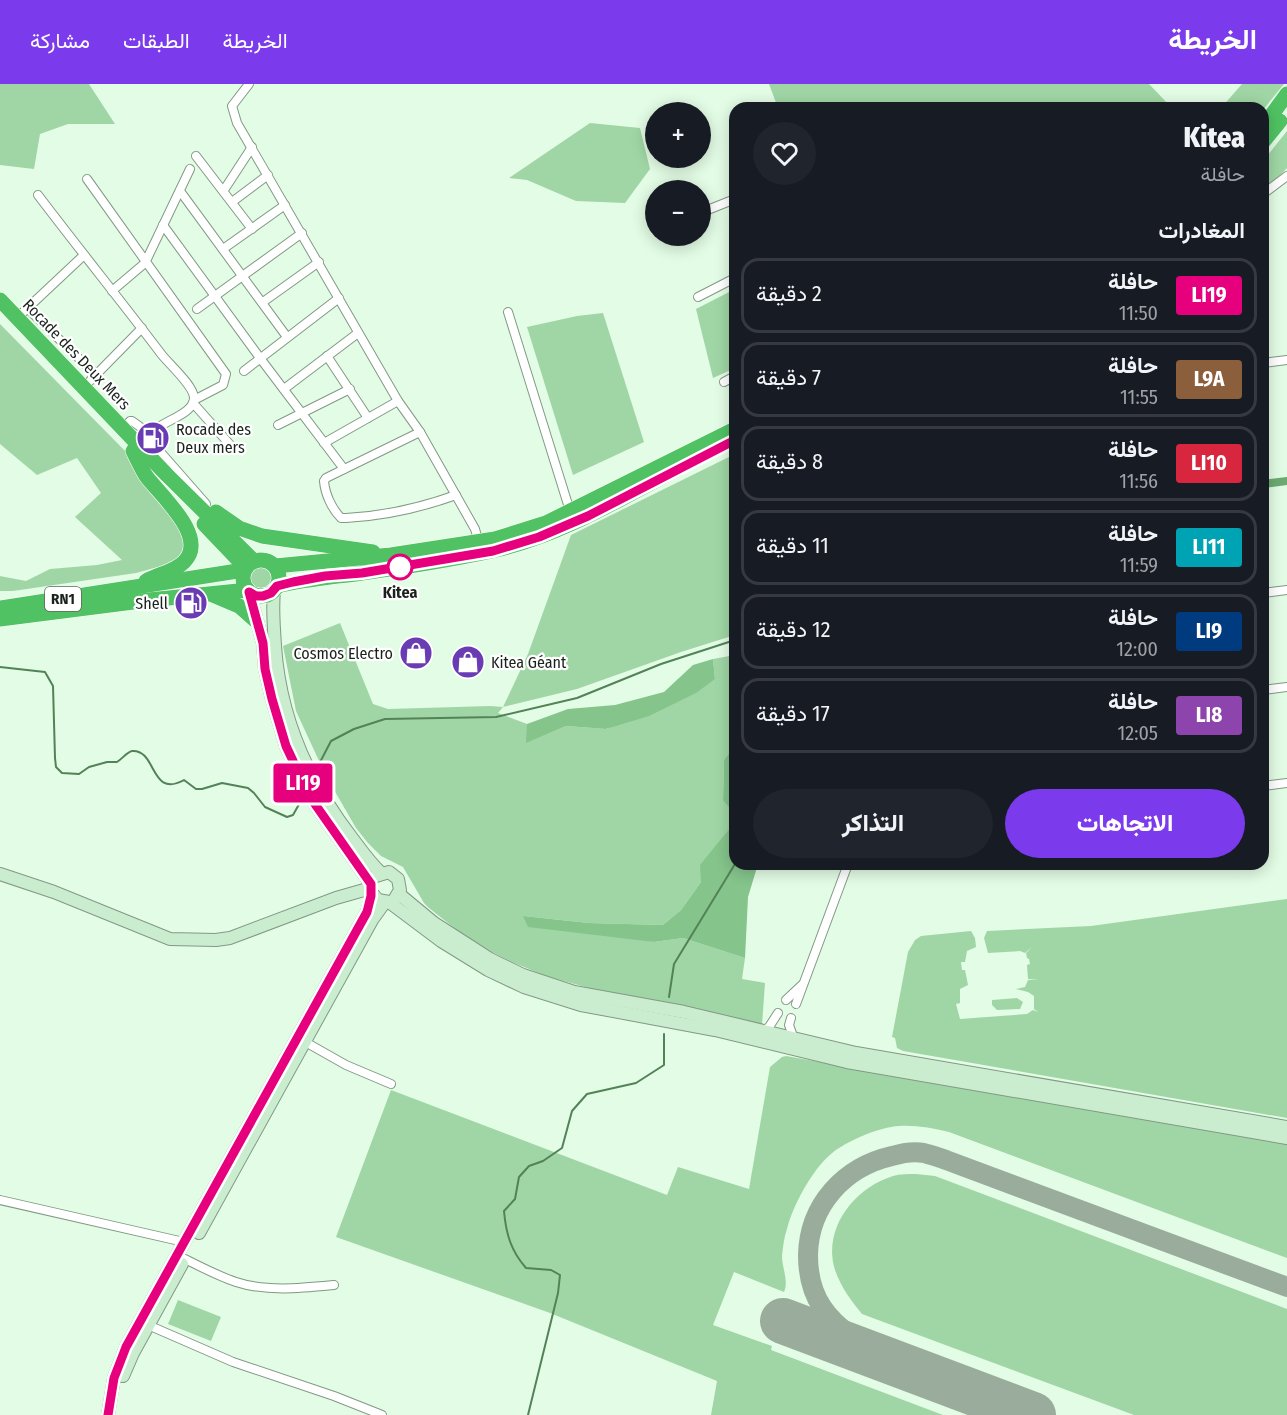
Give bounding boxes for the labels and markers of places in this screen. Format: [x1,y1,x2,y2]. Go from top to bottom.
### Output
fuel station icon: Rocade des Deux mers [135,420,171,456]
place label: Rocade des Deux mers [176,420,251,457]
marker: Kitea [387,554,413,580]
place label: Kitea [383,583,417,602]
fuel station icon: Shell [173,585,209,621]
place label: Shell [135,594,168,613]
shop icon: Cosmos Electro [398,635,434,671]
place label: Cosmos Electro [294,644,393,663]
shop icon: Kitea Géant [450,644,486,680]
place label: Kitea Géant [491,653,567,672]

